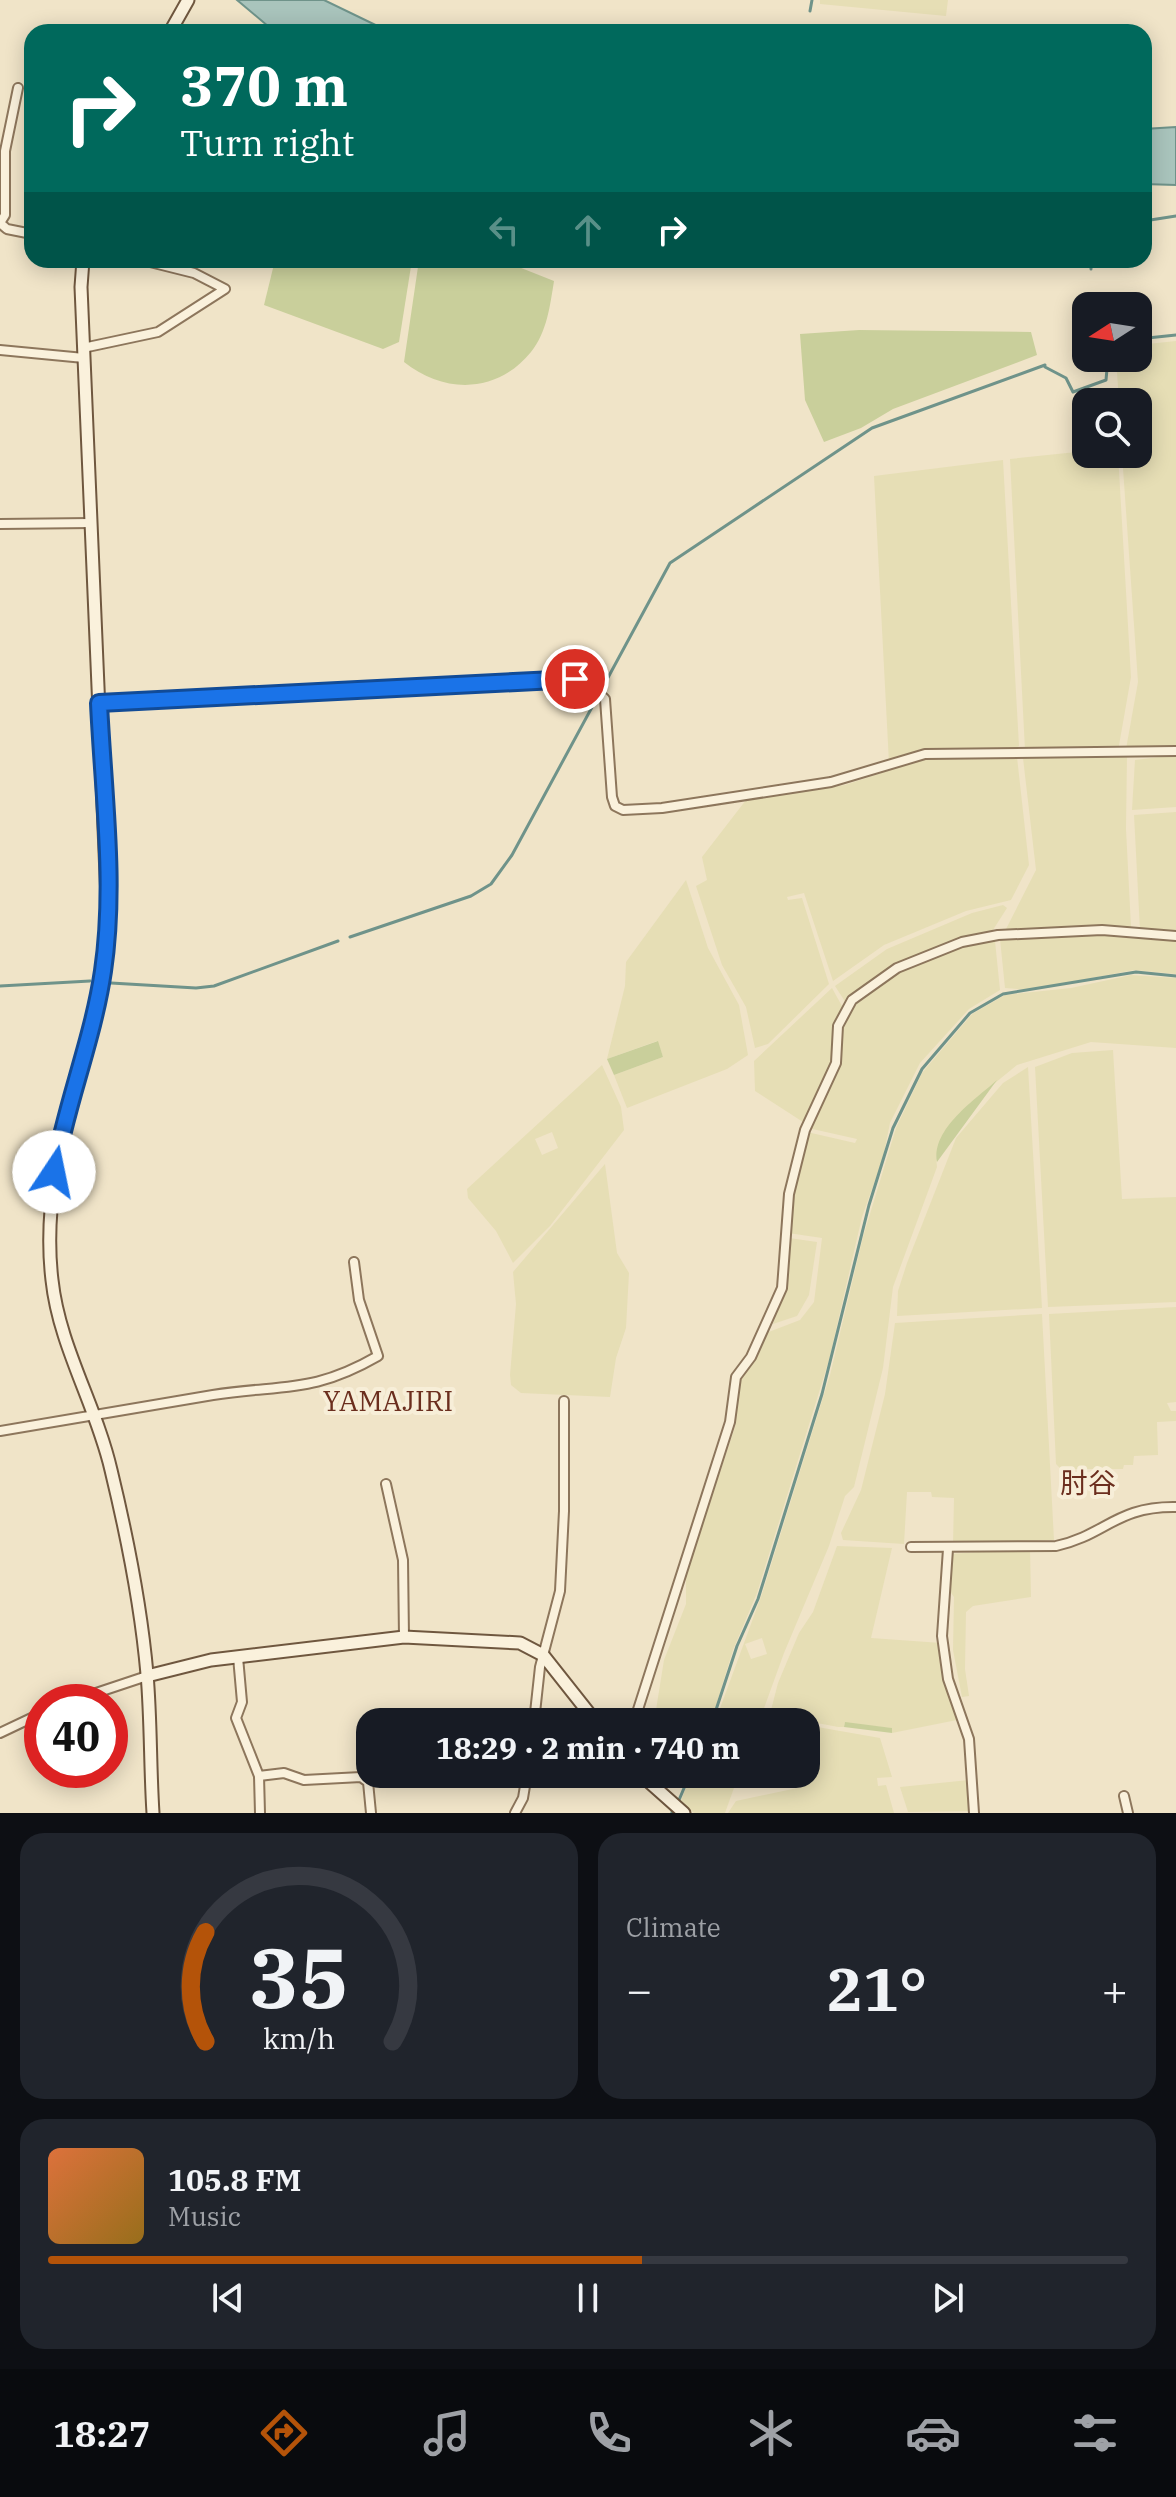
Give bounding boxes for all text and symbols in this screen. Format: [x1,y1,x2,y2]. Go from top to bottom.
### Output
text: 370 m [180,49,348,121]
icon: right [48,56,152,160]
text: Turn right [180,119,354,166]
icon: left [482,208,526,252]
icon: ahead [566,208,610,252]
icon: right [650,208,694,252]
north arrow [1072,292,1152,372]
map controls [1072,292,1152,468]
button: search [1072,388,1152,468]
pin [541,645,609,713]
icon: arrive [553,657,597,701]
position arrow [12,1130,96,1214]
district label: YAMAJIRI [323,1382,453,1419]
district label: 肘谷 [1060,1464,1116,1501]
speed limit sign: 40 [24,1684,128,1788]
text: 18:29 · 2 min · 740 m [436,1728,740,1767]
text: Climate [626,1910,721,1944]
text: 35 [249,1923,349,2031]
text: 21° [827,1949,927,2028]
text: − [626,1961,652,2018]
text: + [1102,1961,1128,2018]
text: km/h [263,2020,335,2057]
text: 105.8 FM [168,2160,301,2199]
text: Music [168,2199,241,2233]
icon: previous [206,2276,250,2320]
icon: pause [566,2276,610,2320]
icon: next [926,2276,970,2320]
icon: directions [256,2405,312,2461]
icon: music [419,2405,475,2461]
icon: phone [581,2405,637,2461]
icon: climate [743,2405,799,2461]
icon: car [905,2405,961,2461]
icon: filters [1067,2405,1123,2461]
text: 18:27 [53,2410,150,2457]

